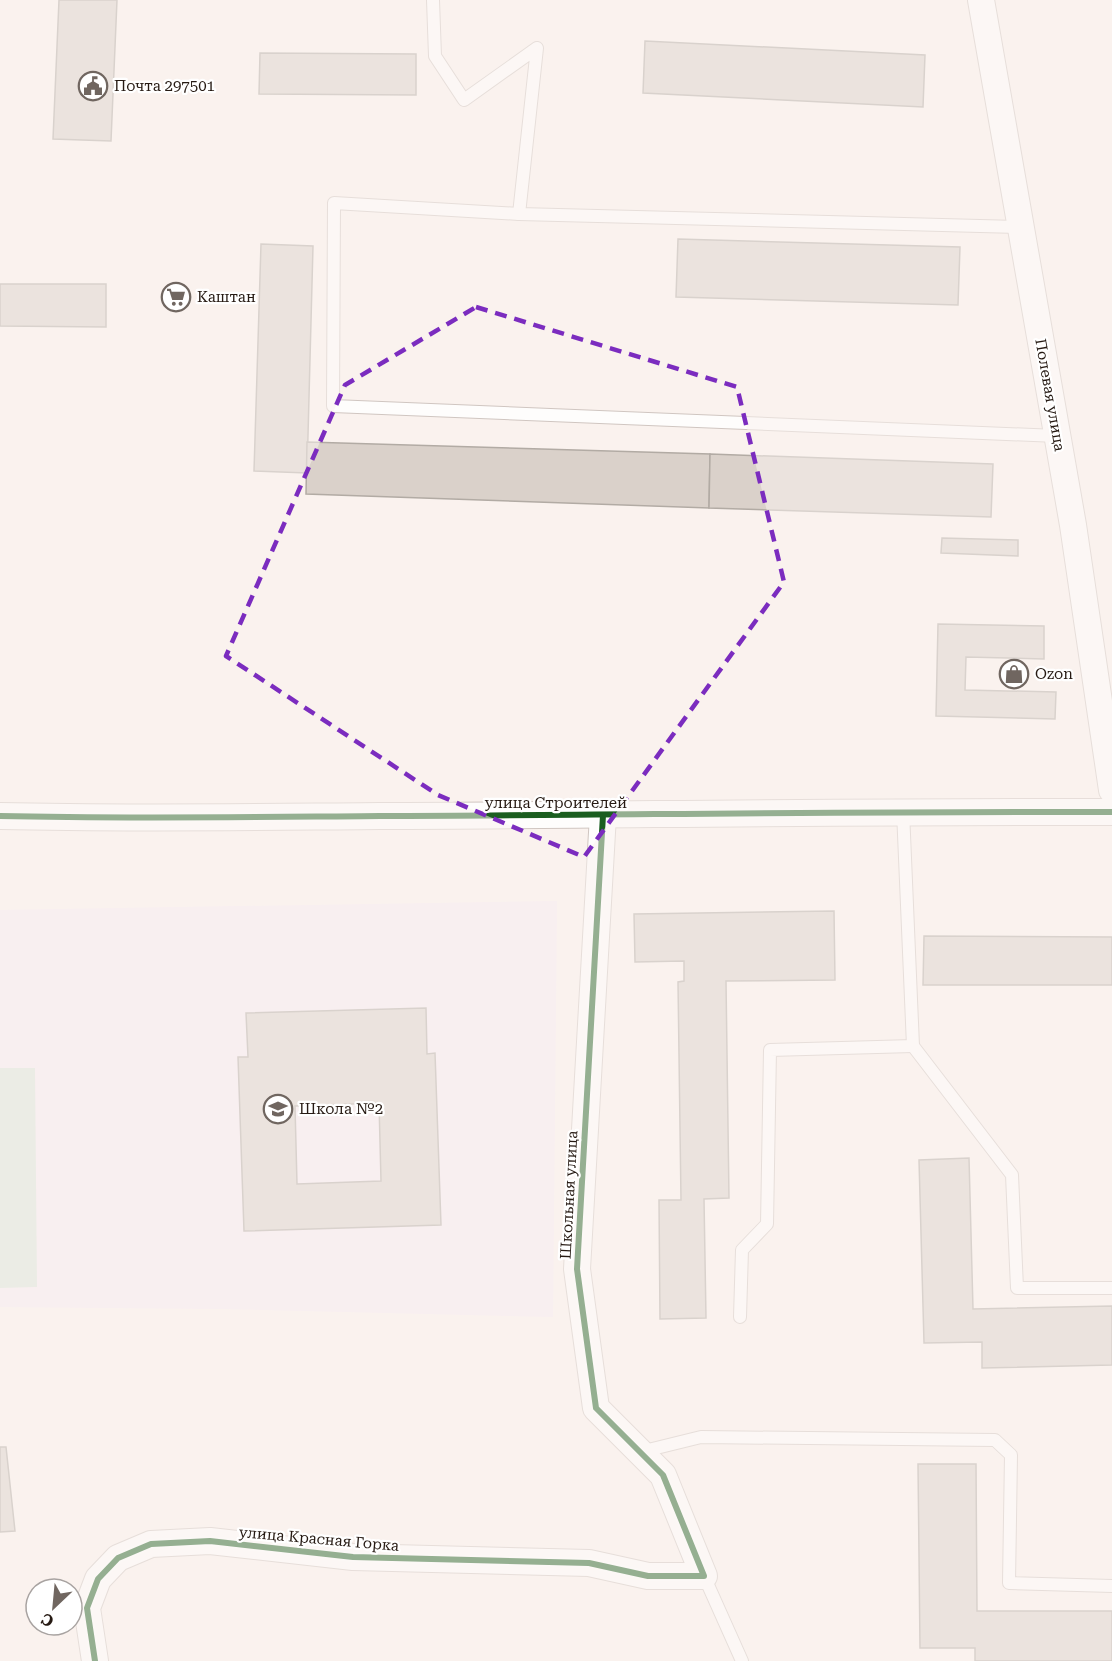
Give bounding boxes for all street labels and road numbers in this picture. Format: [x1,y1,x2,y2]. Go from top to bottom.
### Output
street label: Полевая улица [1031,337,1069,453]
street label: улица Строителей [485,794,627,812]
street label: Школьная улица [557,1130,581,1260]
street label: улица Красная Горка [238,1523,400,1555]

